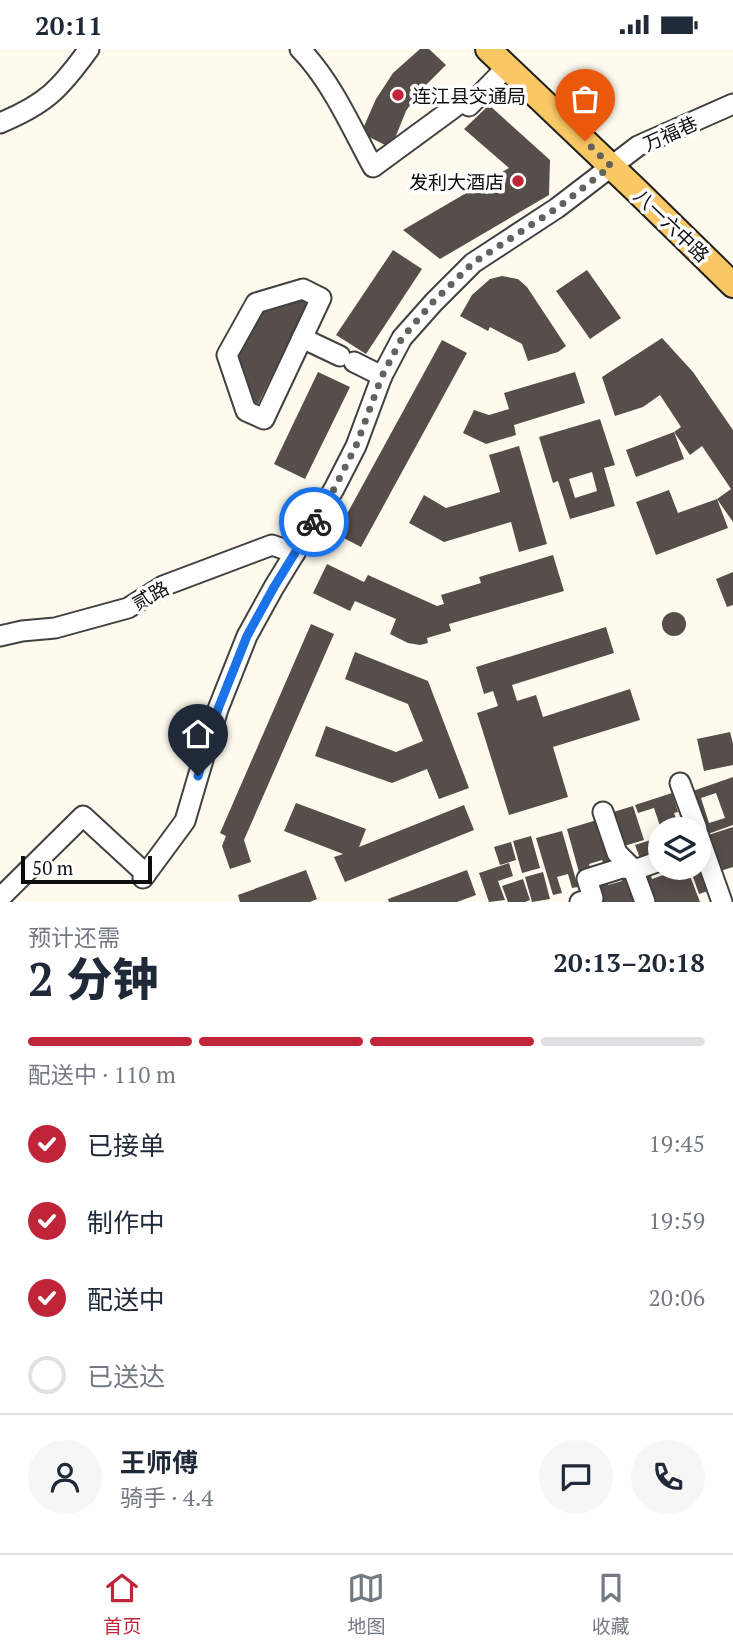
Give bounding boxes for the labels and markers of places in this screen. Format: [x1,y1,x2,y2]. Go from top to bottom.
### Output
pin [555,69,615,141]
place label: 连江县交通局 [412,83,526,108]
marker: 连江县交通局 [390,87,406,103]
place label: 发利大酒店 [409,169,504,194]
marker: 发利大酒店 [510,173,526,189]
pin [168,704,228,776]

